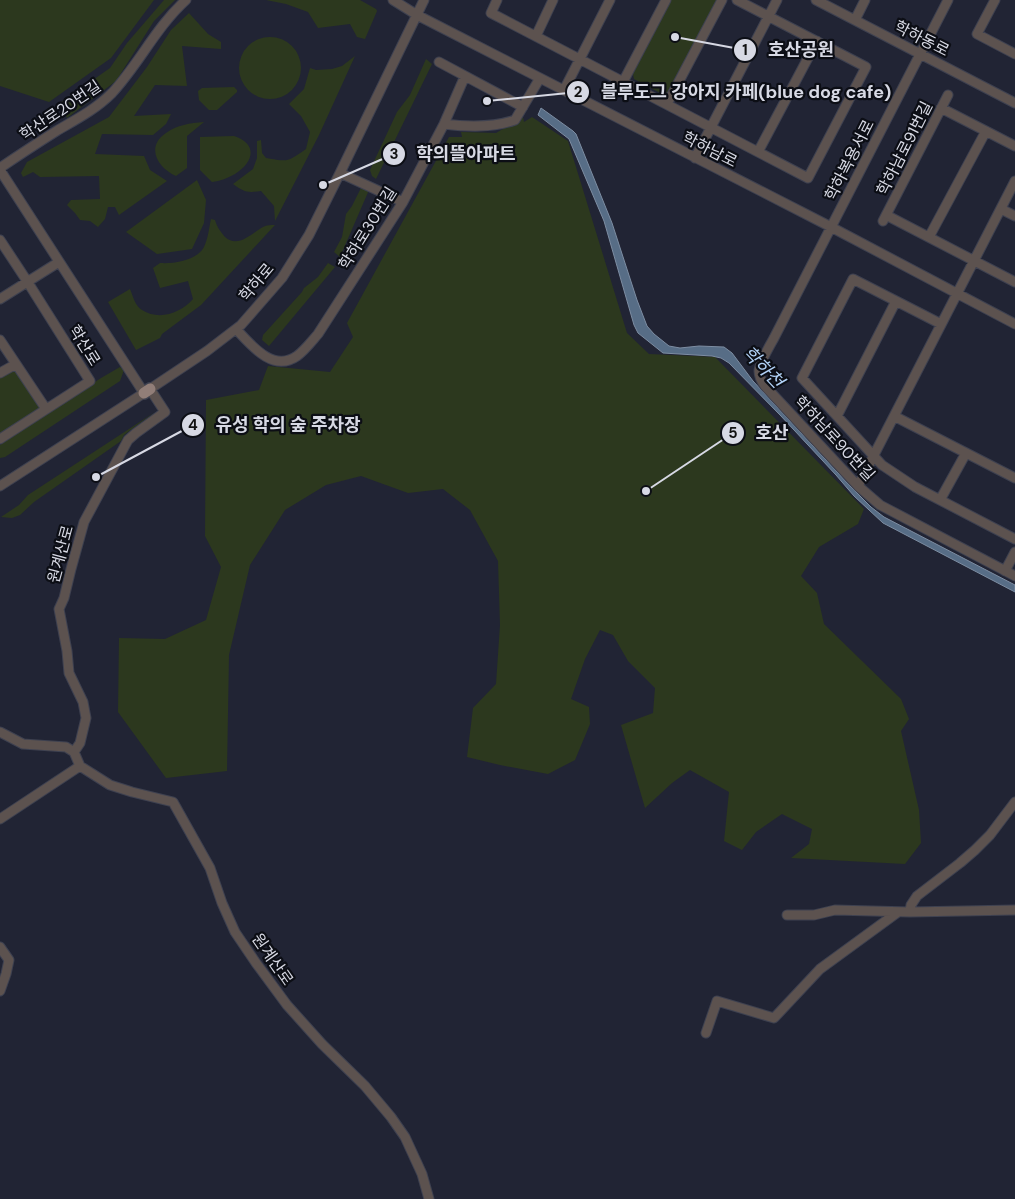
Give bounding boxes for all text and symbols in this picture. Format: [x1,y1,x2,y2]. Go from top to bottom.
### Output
street label: 학하동로 [891,16,953,61]
callout: 호산공원 [732,33,844,66]
text: 호산공원 [768,38,834,62]
text: 1 [742,40,748,60]
street label: 학산로20번길 [16,76,105,145]
callout: 블루도그 강아지 카페(blue dog cafe) [566,76,901,109]
text: 블루도그 강아지 카페(blue dog cafe) [601,80,891,104]
text: 2 [574,82,583,102]
street label: 학하남로91번길 [872,98,937,199]
street label: 학하복용서로 [820,116,879,204]
street label: 학하남로 [679,127,741,172]
callout: 학의뜰아파트 [381,137,526,170]
text: 학의뜰아파트 [416,142,516,166]
text: 3 [389,144,399,164]
street label: 학하로30번길 [334,183,401,274]
street label: 학하로 [234,258,279,306]
street label: 학산로 [64,321,105,370]
water label: 학하천 [737,341,791,395]
street label: 학하남로90번길 [790,391,880,485]
callout: 유성 학의 숲 주차장 [180,408,371,441]
text: 유성 학의 숲 주차장 [215,413,361,437]
text: 4 [188,415,198,435]
callout: 호산 [720,416,798,449]
text: 호산 [755,421,789,445]
text: 5 [728,423,738,443]
street label: 원계산로 [43,523,78,585]
street label: 원계산로 [247,929,298,990]

